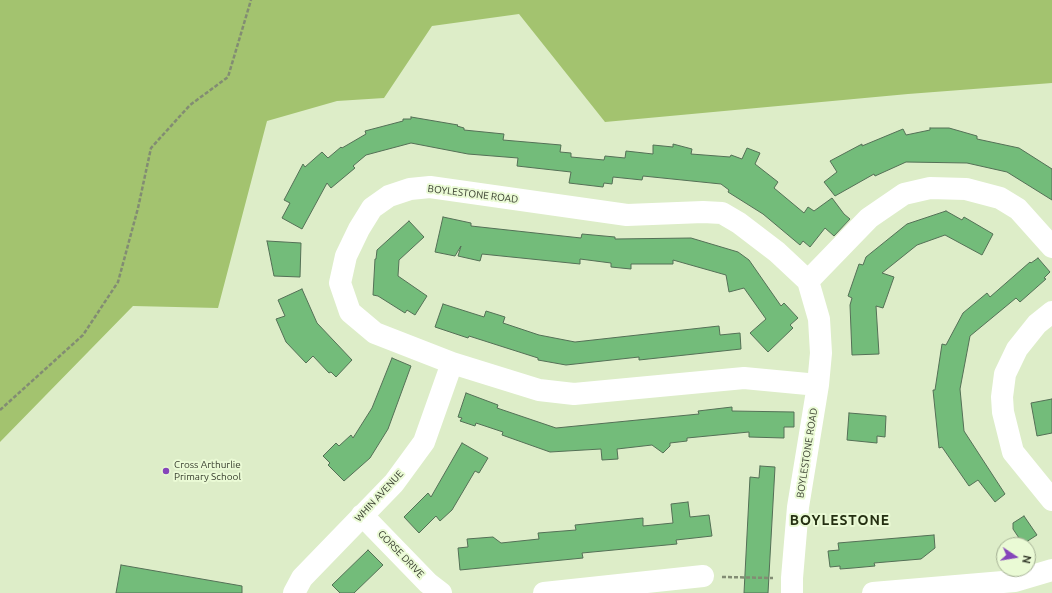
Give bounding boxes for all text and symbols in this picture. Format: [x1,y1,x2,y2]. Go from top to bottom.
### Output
street label: BOYLESTONE ROAD [427,182,519,206]
street label: BOYLESTONE ROAD [794,407,820,499]
place label: Cross Arthurlie Primary School [174,459,241,482]
marker: Cross Arthurlie Primary School [161,466,171,476]
street label: WHIN AVENUE [352,468,406,524]
district label: BOYLESTONE [790,512,890,528]
street label: GORSE DRIVE [375,528,427,580]
north arrow [996,537,1036,577]
text: N [1020,554,1033,565]

